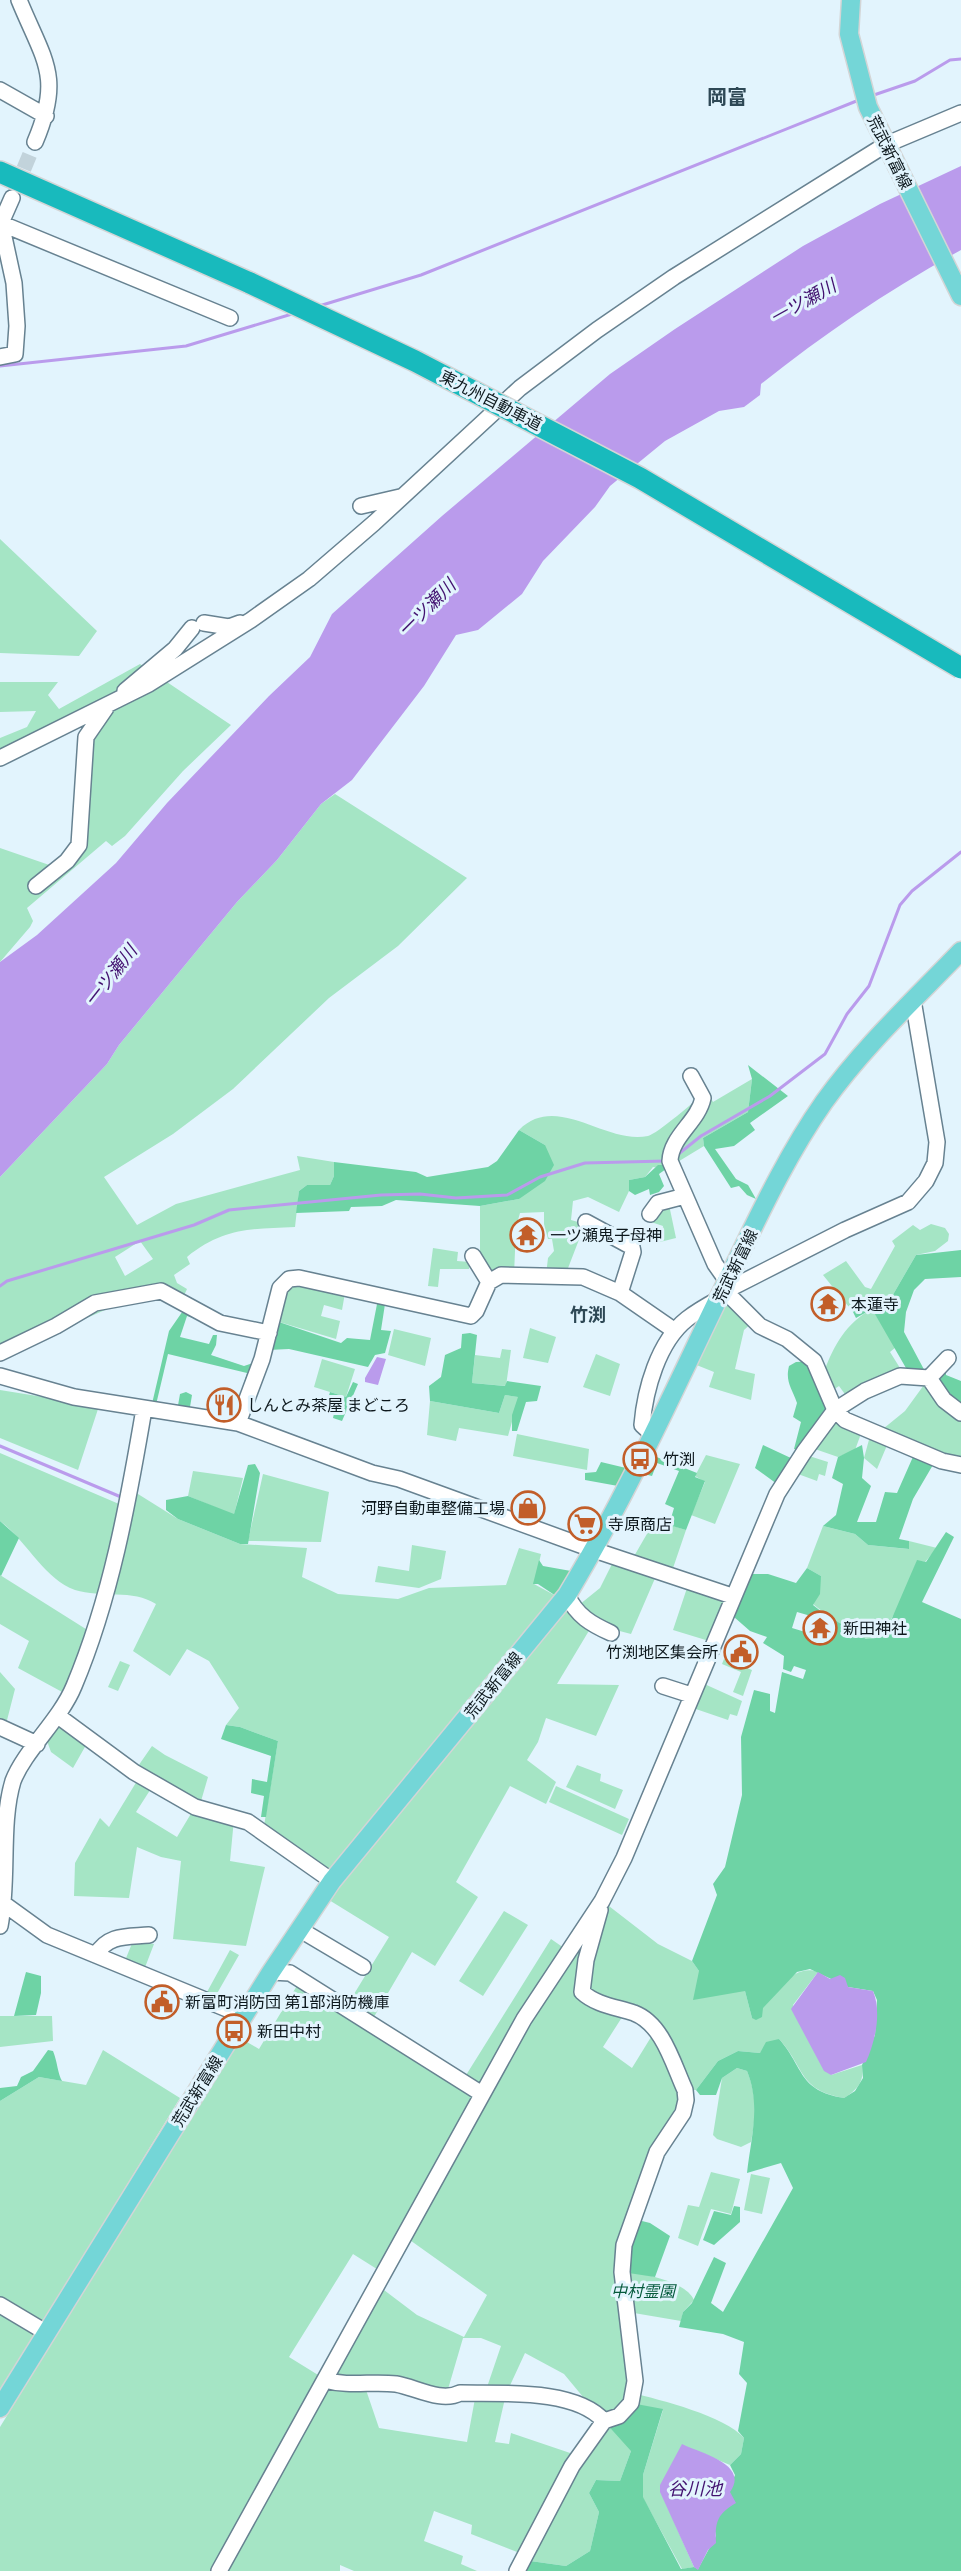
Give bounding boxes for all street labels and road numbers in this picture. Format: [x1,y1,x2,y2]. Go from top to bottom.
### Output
street label: 荒武新富線 [863,110,919,193]
street label: 東九州自動車道 [436,363,547,435]
street label: 荒武新富線 [706,1224,762,1307]
street label: 荒武新富線 [458,1646,527,1723]
street label: 荒武新富線 [165,2050,228,2131]

